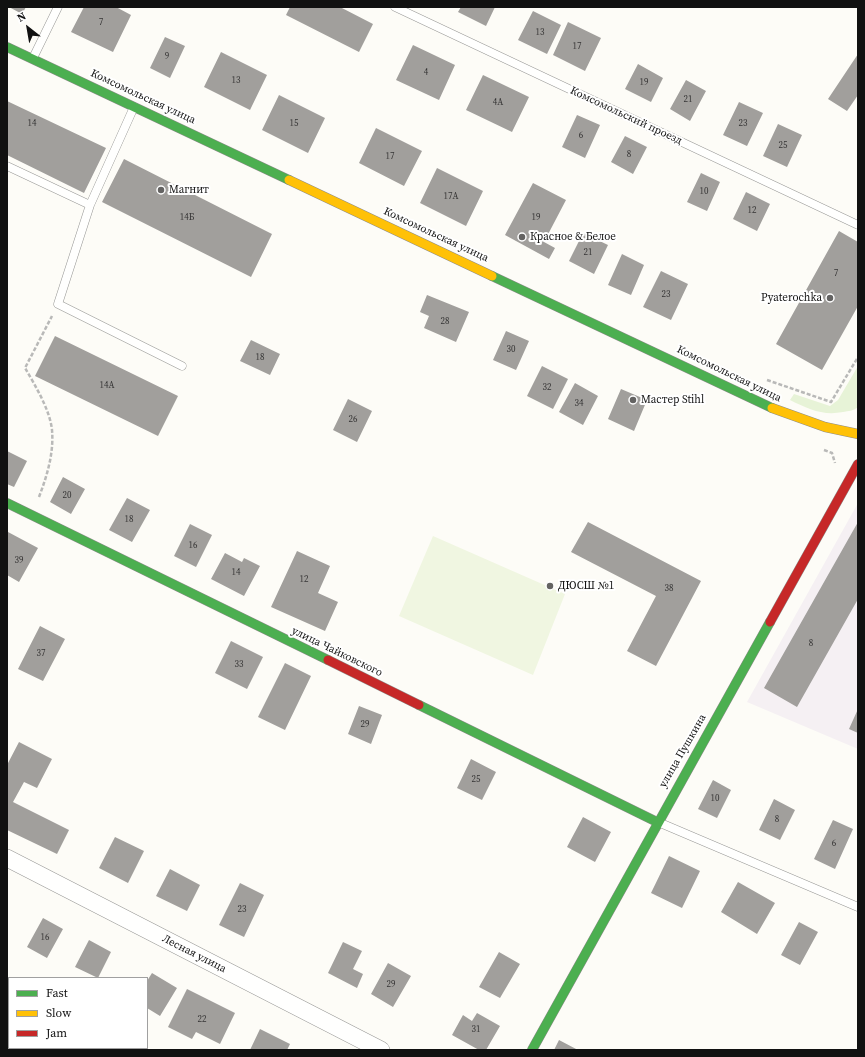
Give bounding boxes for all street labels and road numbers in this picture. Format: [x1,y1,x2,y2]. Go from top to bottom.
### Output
street label: Комсомольская улица [88,67,198,127]
street label: Комсомольский проезд [568,84,684,148]
street label: Комсомольская улица [381,205,491,265]
street label: Комсомольская улица [675,343,783,405]
street label: улица Чайковского [289,624,385,680]
street label: улица Пушкина [657,712,709,790]
street label: Лесная улица [160,932,228,976]

